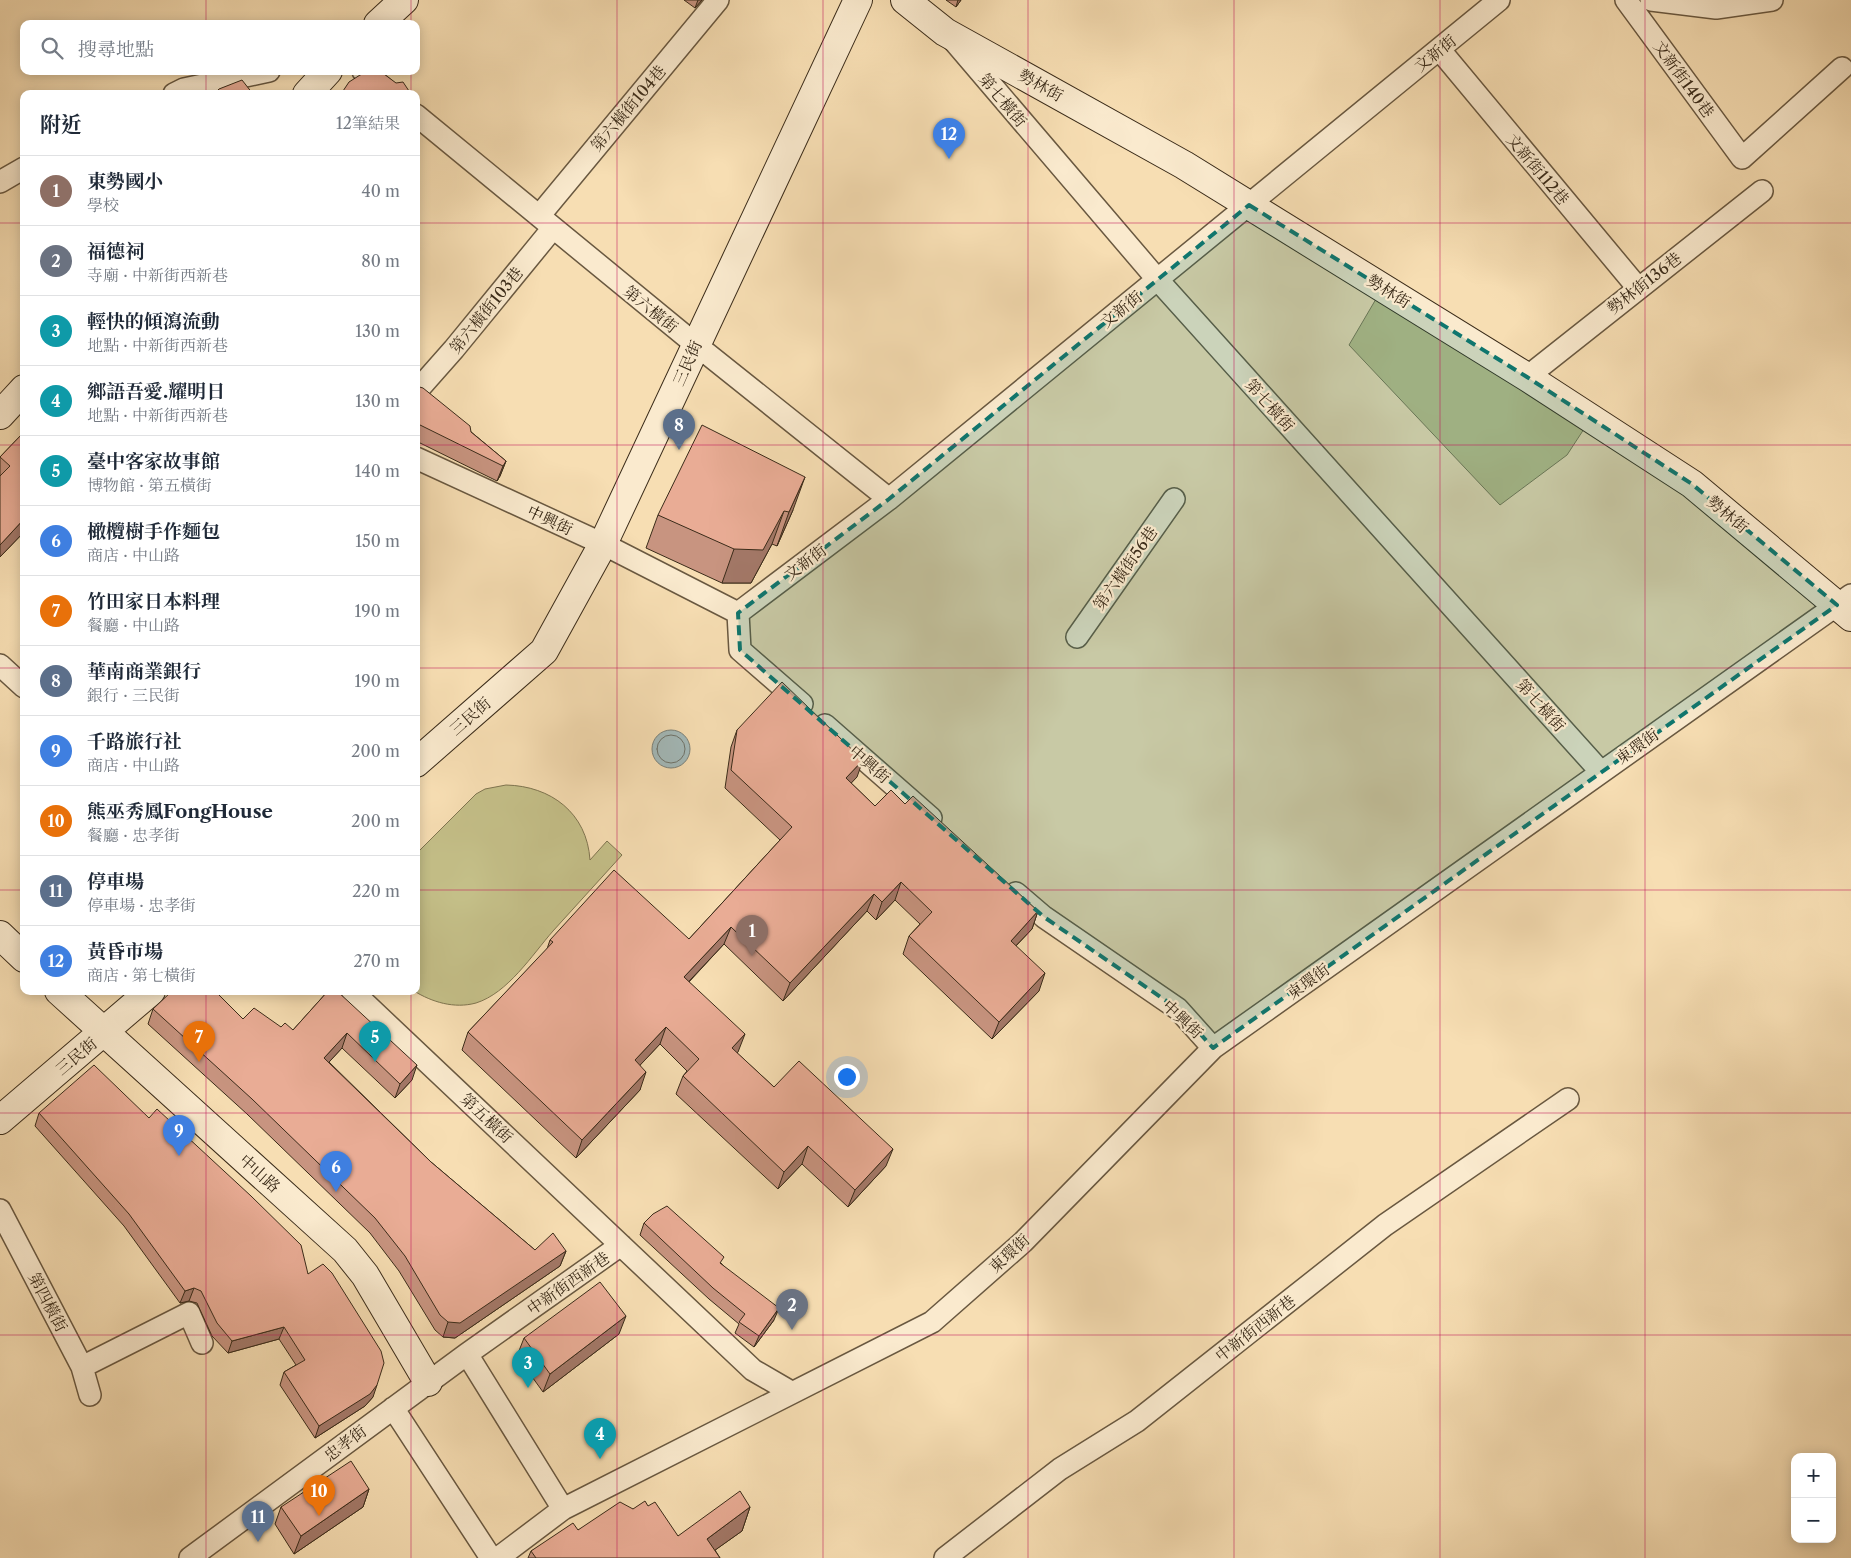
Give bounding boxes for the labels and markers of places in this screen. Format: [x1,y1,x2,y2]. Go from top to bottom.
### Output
pin: 12 [933,118,965,159]
pin: 8 [663,409,695,450]
pin: 1 [736,915,768,956]
pin: 7 [183,1021,215,1062]
pin: 5 [359,1021,391,1062]
pin: 9 [163,1115,195,1156]
pin: 6 [320,1151,352,1192]
pin: 2 [776,1289,808,1330]
pin: 3 [512,1347,544,1388]
pin: 4 [584,1418,616,1459]
pin: 10 [303,1475,335,1516]
pin: 11 [242,1501,274,1542]

